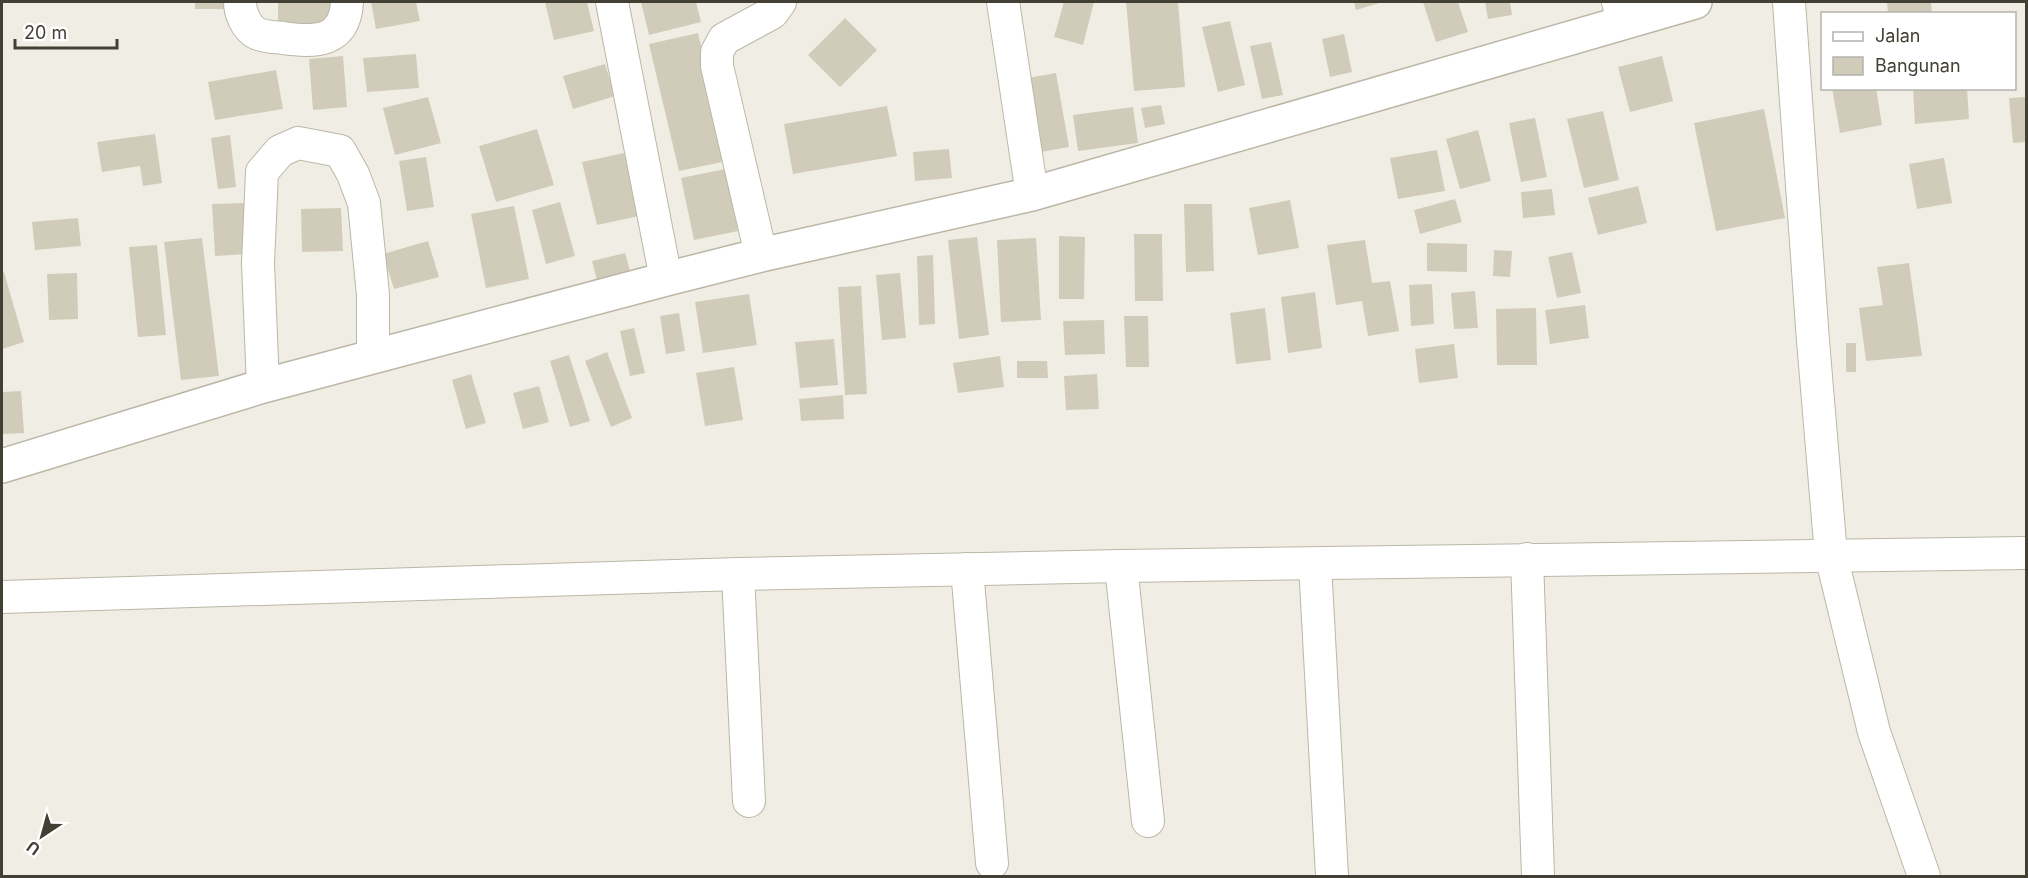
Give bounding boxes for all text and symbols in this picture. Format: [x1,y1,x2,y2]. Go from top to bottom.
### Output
scale bar [15,12,117,50]
legend [1821,12,2016,90]
text: 20 m [24,22,67,43]
text: Jalan [1875,25,1920,46]
text: Bangunan [1875,55,1961,76]
north arrow [12,806,72,866]
text: U [23,837,44,860]

